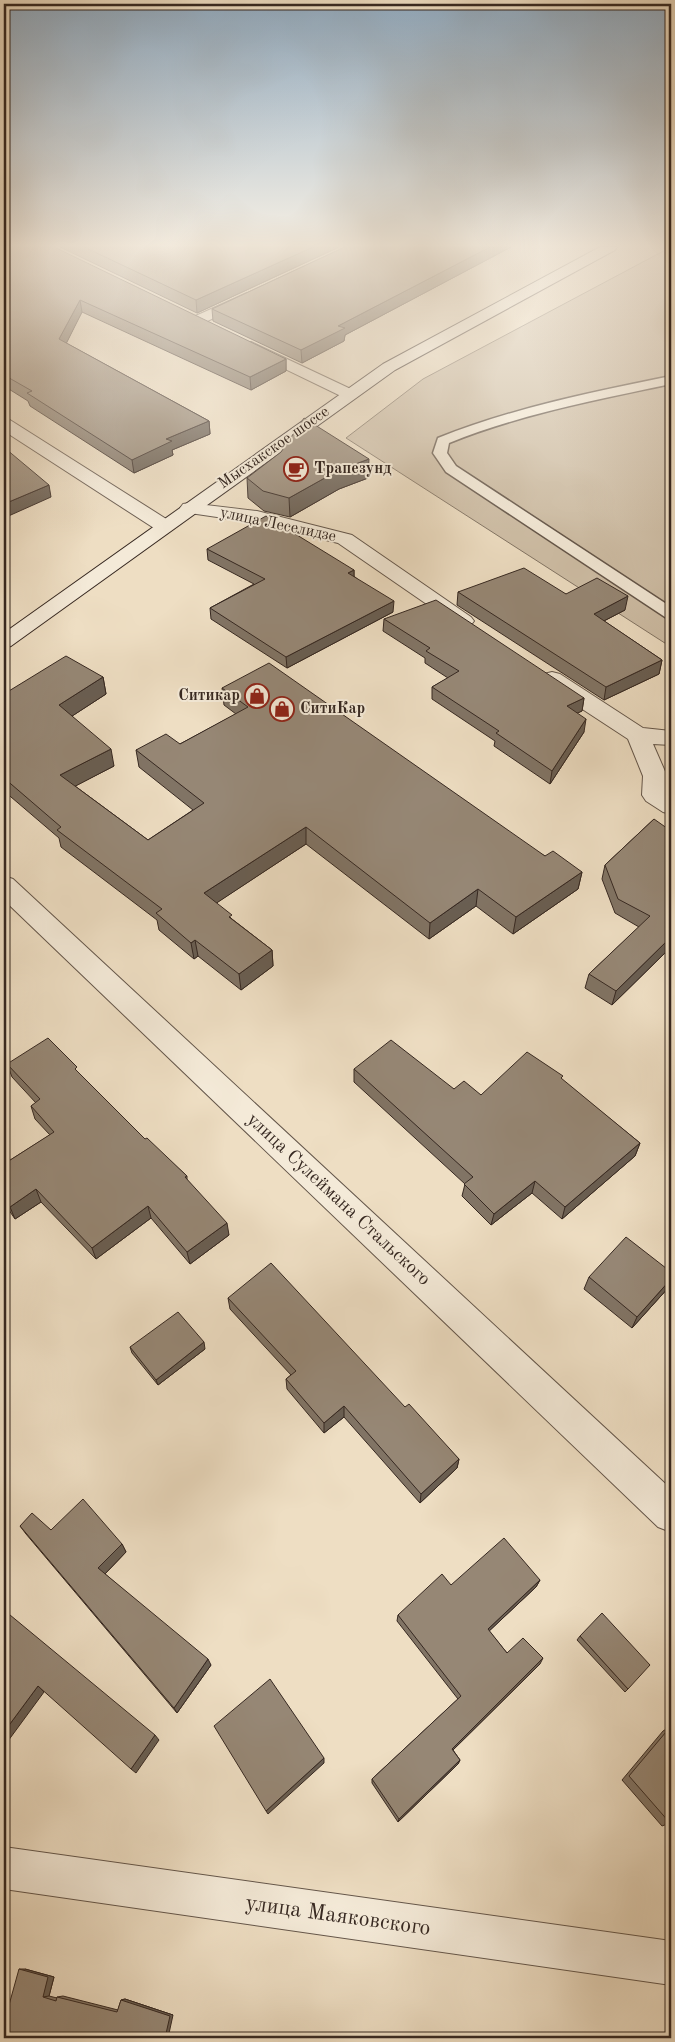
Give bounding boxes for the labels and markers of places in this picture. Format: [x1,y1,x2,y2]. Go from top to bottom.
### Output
cafe icon: Трапезунд [283,456,309,482]
place label: Трапезунд [314,461,392,477]
shop icon: Ситикар [244,683,270,709]
place label: Ситикар [178,688,240,704]
shop icon: СитиКар [269,696,295,722]
place label: СитиКар [300,701,365,717]

